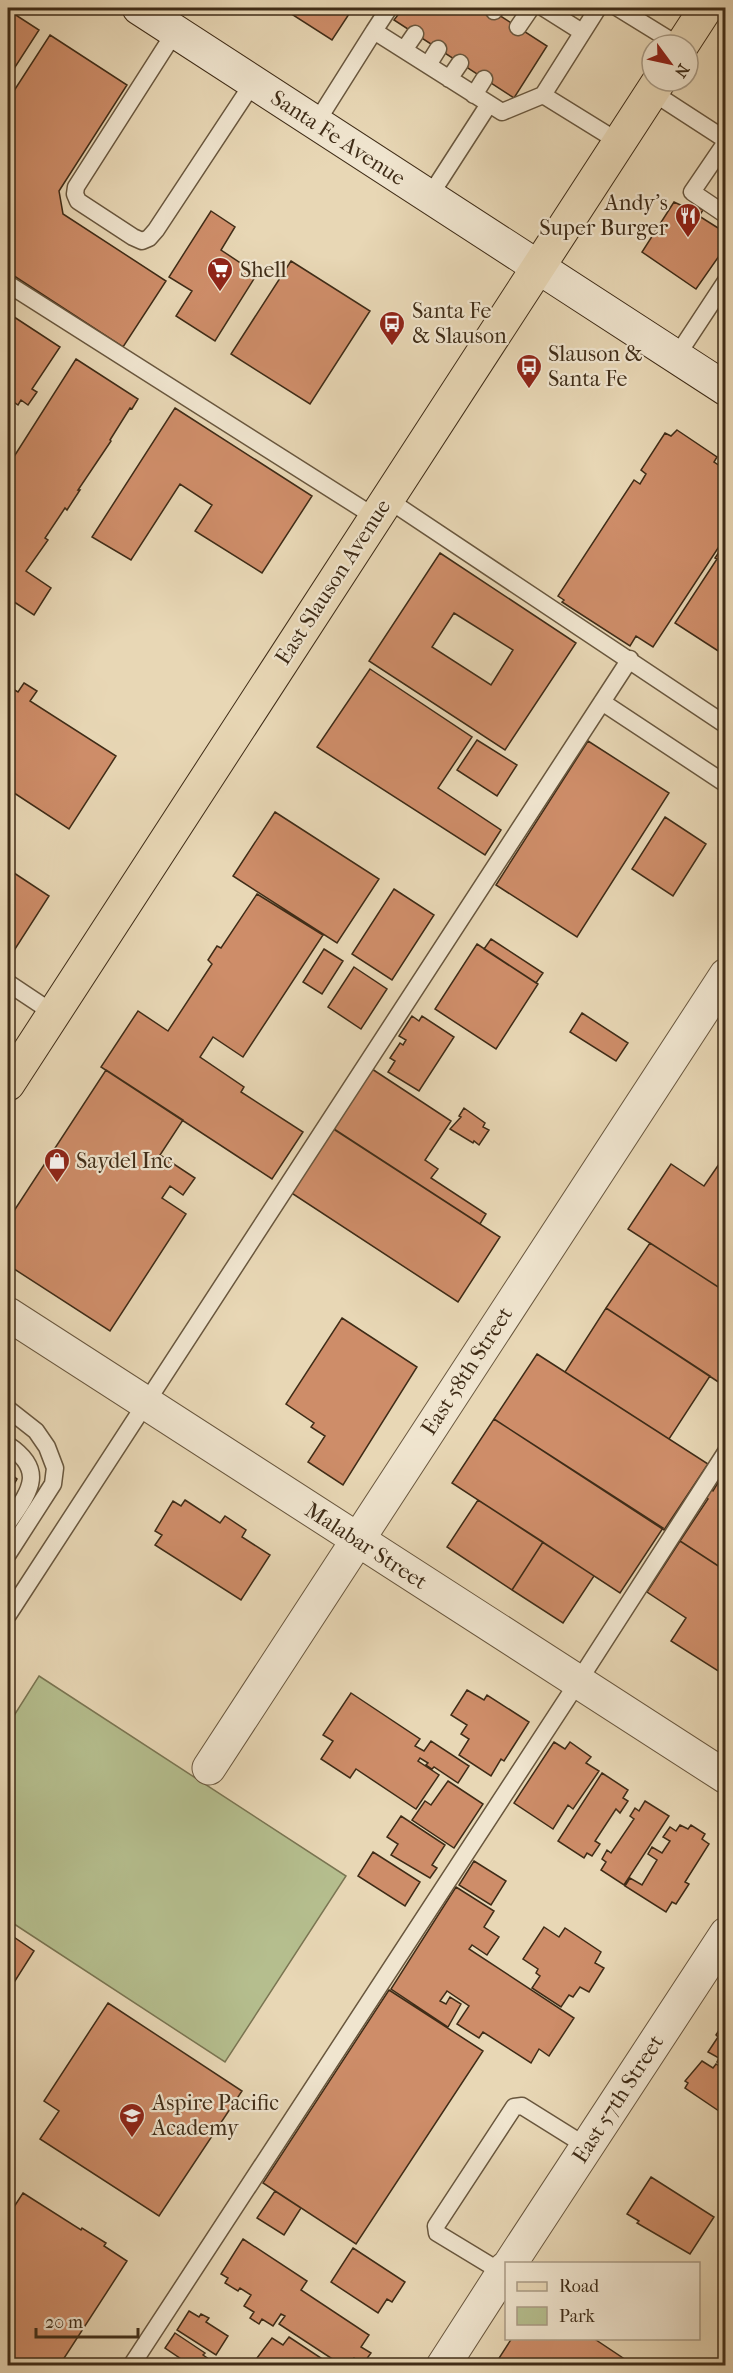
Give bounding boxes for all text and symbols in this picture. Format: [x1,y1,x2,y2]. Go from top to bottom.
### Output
north arrow [640,33,700,93]
text: N [670,61,693,82]
street label: Santa Fe Avenue [266,85,410,191]
place label: Andy's Super Burger [539,190,669,241]
restaurant icon: Andy's Super Burger [673,201,703,239]
supermarket icon: Shell [205,255,235,293]
place label: Shell [240,257,287,283]
place label: Santa Fe & Slauson [412,298,507,349]
bus stop icon: Santa Fe & Slauson [377,309,407,347]
place label: Slauson & Santa Fe [548,341,643,392]
bus stop icon: Slauson & Santa Fe [514,352,544,390]
street label: East Slauson Avenue [270,494,396,670]
shop icon: Saydel Inc [42,1146,72,1184]
place label: Saydel Inc [76,1148,173,1174]
street label: East 58th Street [416,1302,518,1440]
street label: Malabar Street [300,1497,432,1595]
street label: East 57th Street [567,2030,669,2168]
place label: Aspire Pacific Academy [151,2090,279,2141]
school or university icon: Aspire Pacific Academy [117,2101,147,2139]
legend [505,2262,700,2340]
text: Road [559,2276,599,2297]
scale bar [36,2301,138,2339]
text: Park [559,2306,596,2327]
text: 20 m [45,2312,83,2333]

